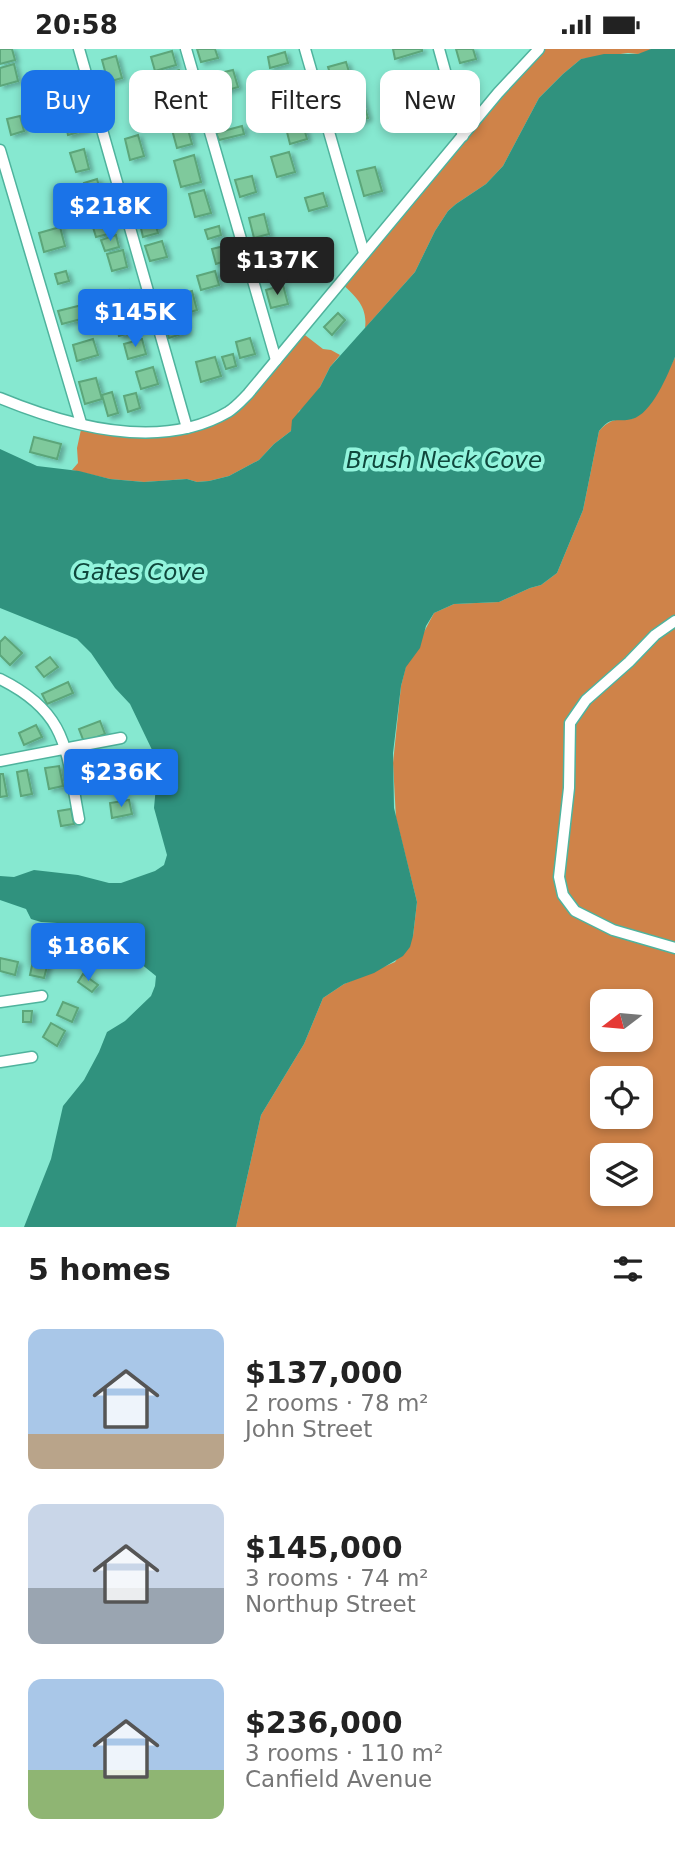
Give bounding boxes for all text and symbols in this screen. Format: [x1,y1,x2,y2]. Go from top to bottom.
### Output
text: 20:58 [35,10,118,40]
chip: Buy [21,70,115,133]
chip: Rent [129,70,232,133]
chip: Filters [246,70,366,133]
chip: New [380,70,480,133]
pin: $218K [61,183,159,243]
text: $218K [69,193,151,219]
pin: $137K [228,237,326,297]
text: $137K [236,247,318,273]
pin: $145K [86,289,184,349]
text: $145K [94,299,176,325]
water label: Brush Neck Cove [346,447,542,473]
water label: Gates Cove [73,559,205,585]
pin: $236K [72,749,170,809]
text: $236K [80,759,162,785]
pin: $186K [39,923,137,983]
text: $186K [47,933,129,959]
north arrow [590,989,653,1052]
map controls [590,989,653,1206]
button: locate [590,1066,653,1129]
button: layers [590,1143,653,1206]
icon: filters [609,1250,647,1288]
text: 5 homes [28,1252,171,1287]
text: $137,000 [245,1355,403,1390]
icon: home [84,1357,168,1441]
text: 2 rooms · 78 m² [245,1390,429,1416]
text: John Street [245,1416,372,1442]
text: $145,000 [245,1530,403,1565]
icon: home [84,1532,168,1616]
text: 3 rooms · 74 m² [245,1565,429,1591]
text: Northup Street [245,1591,416,1617]
text: $236,000 [245,1705,403,1740]
icon: home [84,1707,168,1791]
text: 3 rooms · 110 m² [245,1740,443,1766]
text: Canfield Avenue [245,1766,432,1792]

